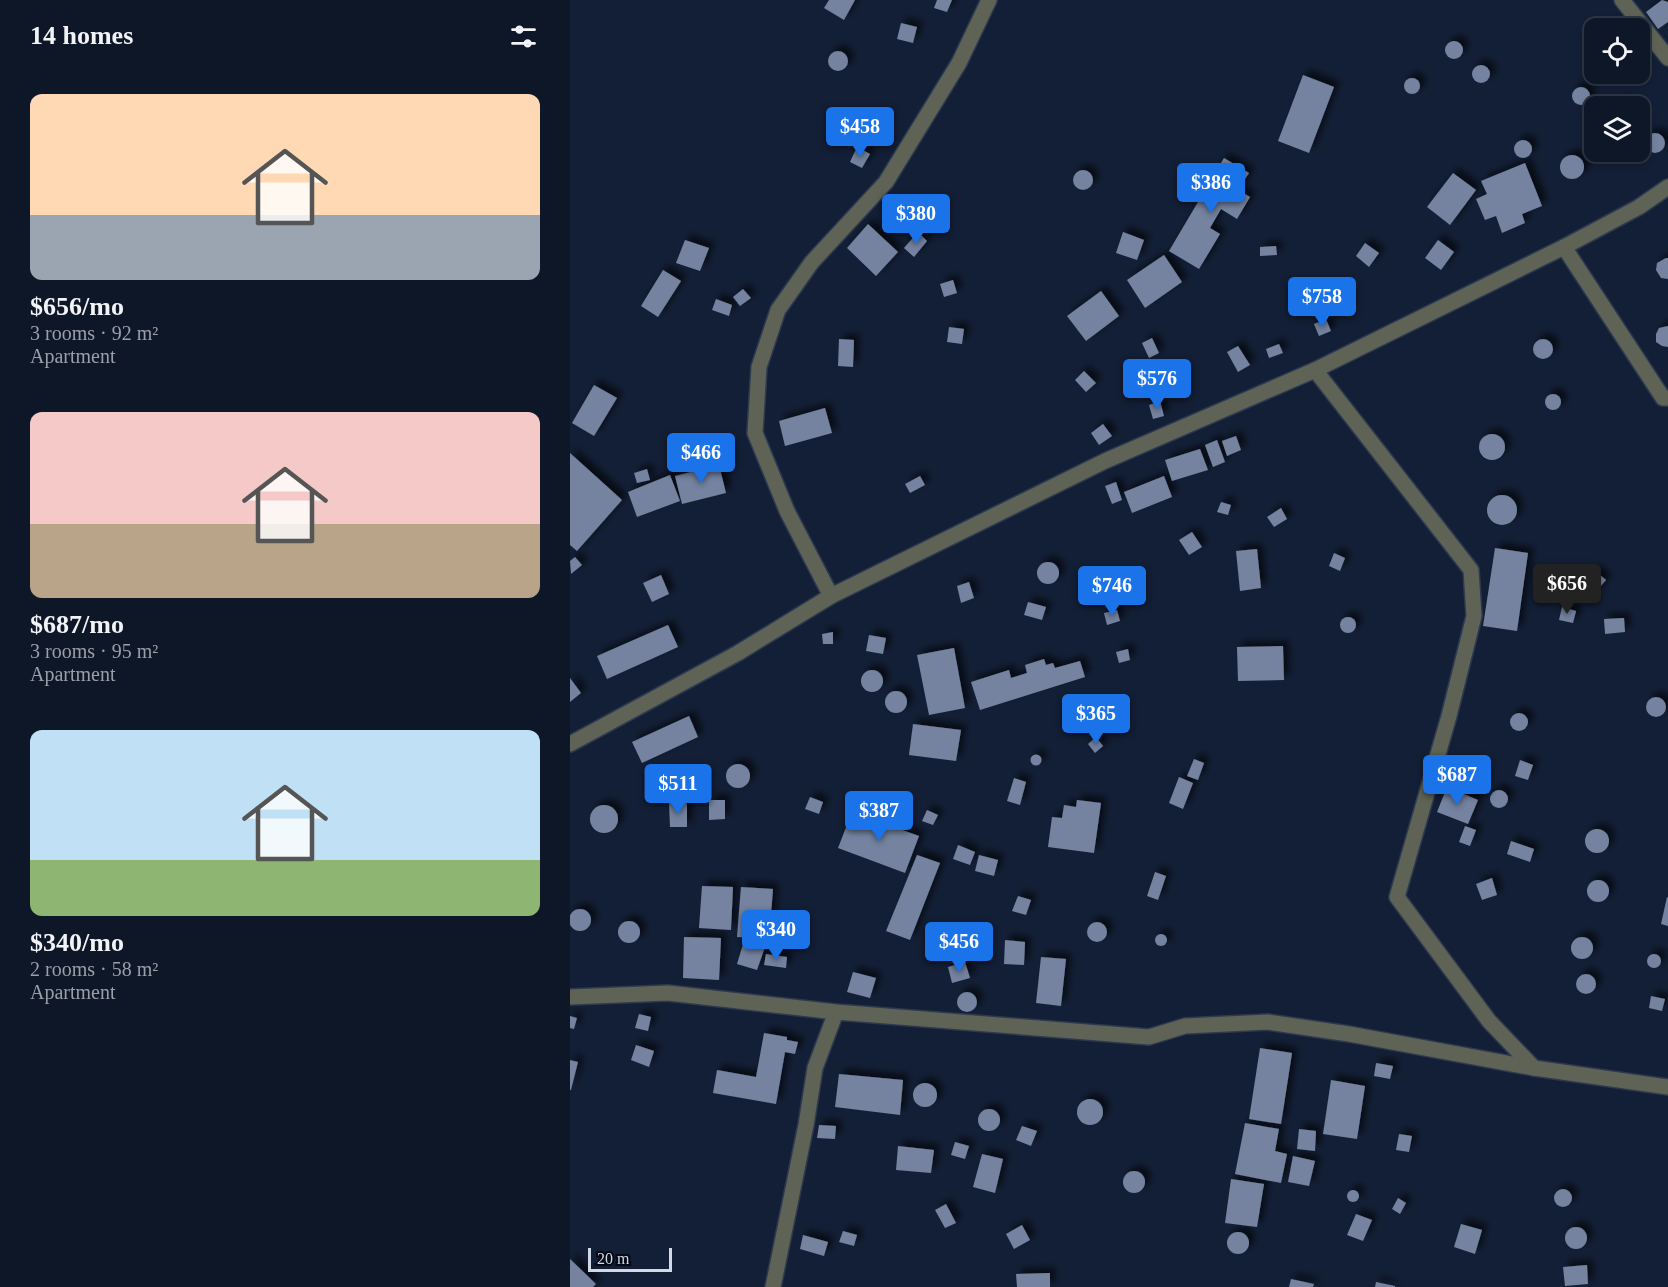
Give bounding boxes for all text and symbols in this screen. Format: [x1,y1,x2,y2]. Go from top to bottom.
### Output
map controls [1584,18,1650,162]
button: locate [1584,18,1650,84]
icon: filters [507,20,540,53]
text: 14 homes [30,21,133,50]
button: layers [1584,96,1650,162]
pin: $458 [824,107,896,158]
text: $458 [840,115,880,137]
icon: home [231,133,339,241]
pin: $386 [1175,163,1247,214]
text: $386 [1191,171,1231,193]
pin: $380 [880,194,952,245]
text: $380 [896,202,936,224]
pin: $758 [1286,277,1358,328]
text: $758 [1302,285,1342,307]
text: $656/mo [30,292,124,321]
text: 3 rooms · 92 m² [30,322,158,344]
text: Apartment [30,345,116,367]
pin: $576 [1121,359,1193,410]
text: $576 [1137,367,1177,389]
pin: $466 [665,433,737,484]
text: $466 [681,441,721,463]
icon: home [231,451,339,559]
pin: $656 [1531,564,1603,615]
pin: $746 [1076,566,1148,617]
text: $656 [1547,572,1587,594]
text: $746 [1092,574,1132,596]
text: $687/mo [30,610,124,639]
text: 3 rooms · 95 m² [30,640,158,662]
text: Apartment [30,663,116,685]
pin: $365 [1060,694,1132,745]
text: $365 [1076,702,1116,724]
pin: $687 [1421,755,1493,806]
text: $687 [1437,763,1477,785]
pin: $511 [642,764,714,815]
icon: home [231,769,339,877]
text: $511 [659,772,697,794]
pin: $387 [843,791,915,842]
text: $387 [859,799,899,821]
pin: $340 [740,910,812,961]
text: $340 [756,918,796,940]
pin: $456 [923,922,995,973]
text: $340/mo [30,928,124,957]
text: $456 [939,930,979,952]
text: 2 rooms · 58 m² [30,958,158,980]
text: Apartment [30,981,116,1003]
scale bar [588,1245,672,1272]
text: 20 m [597,1250,629,1267]

